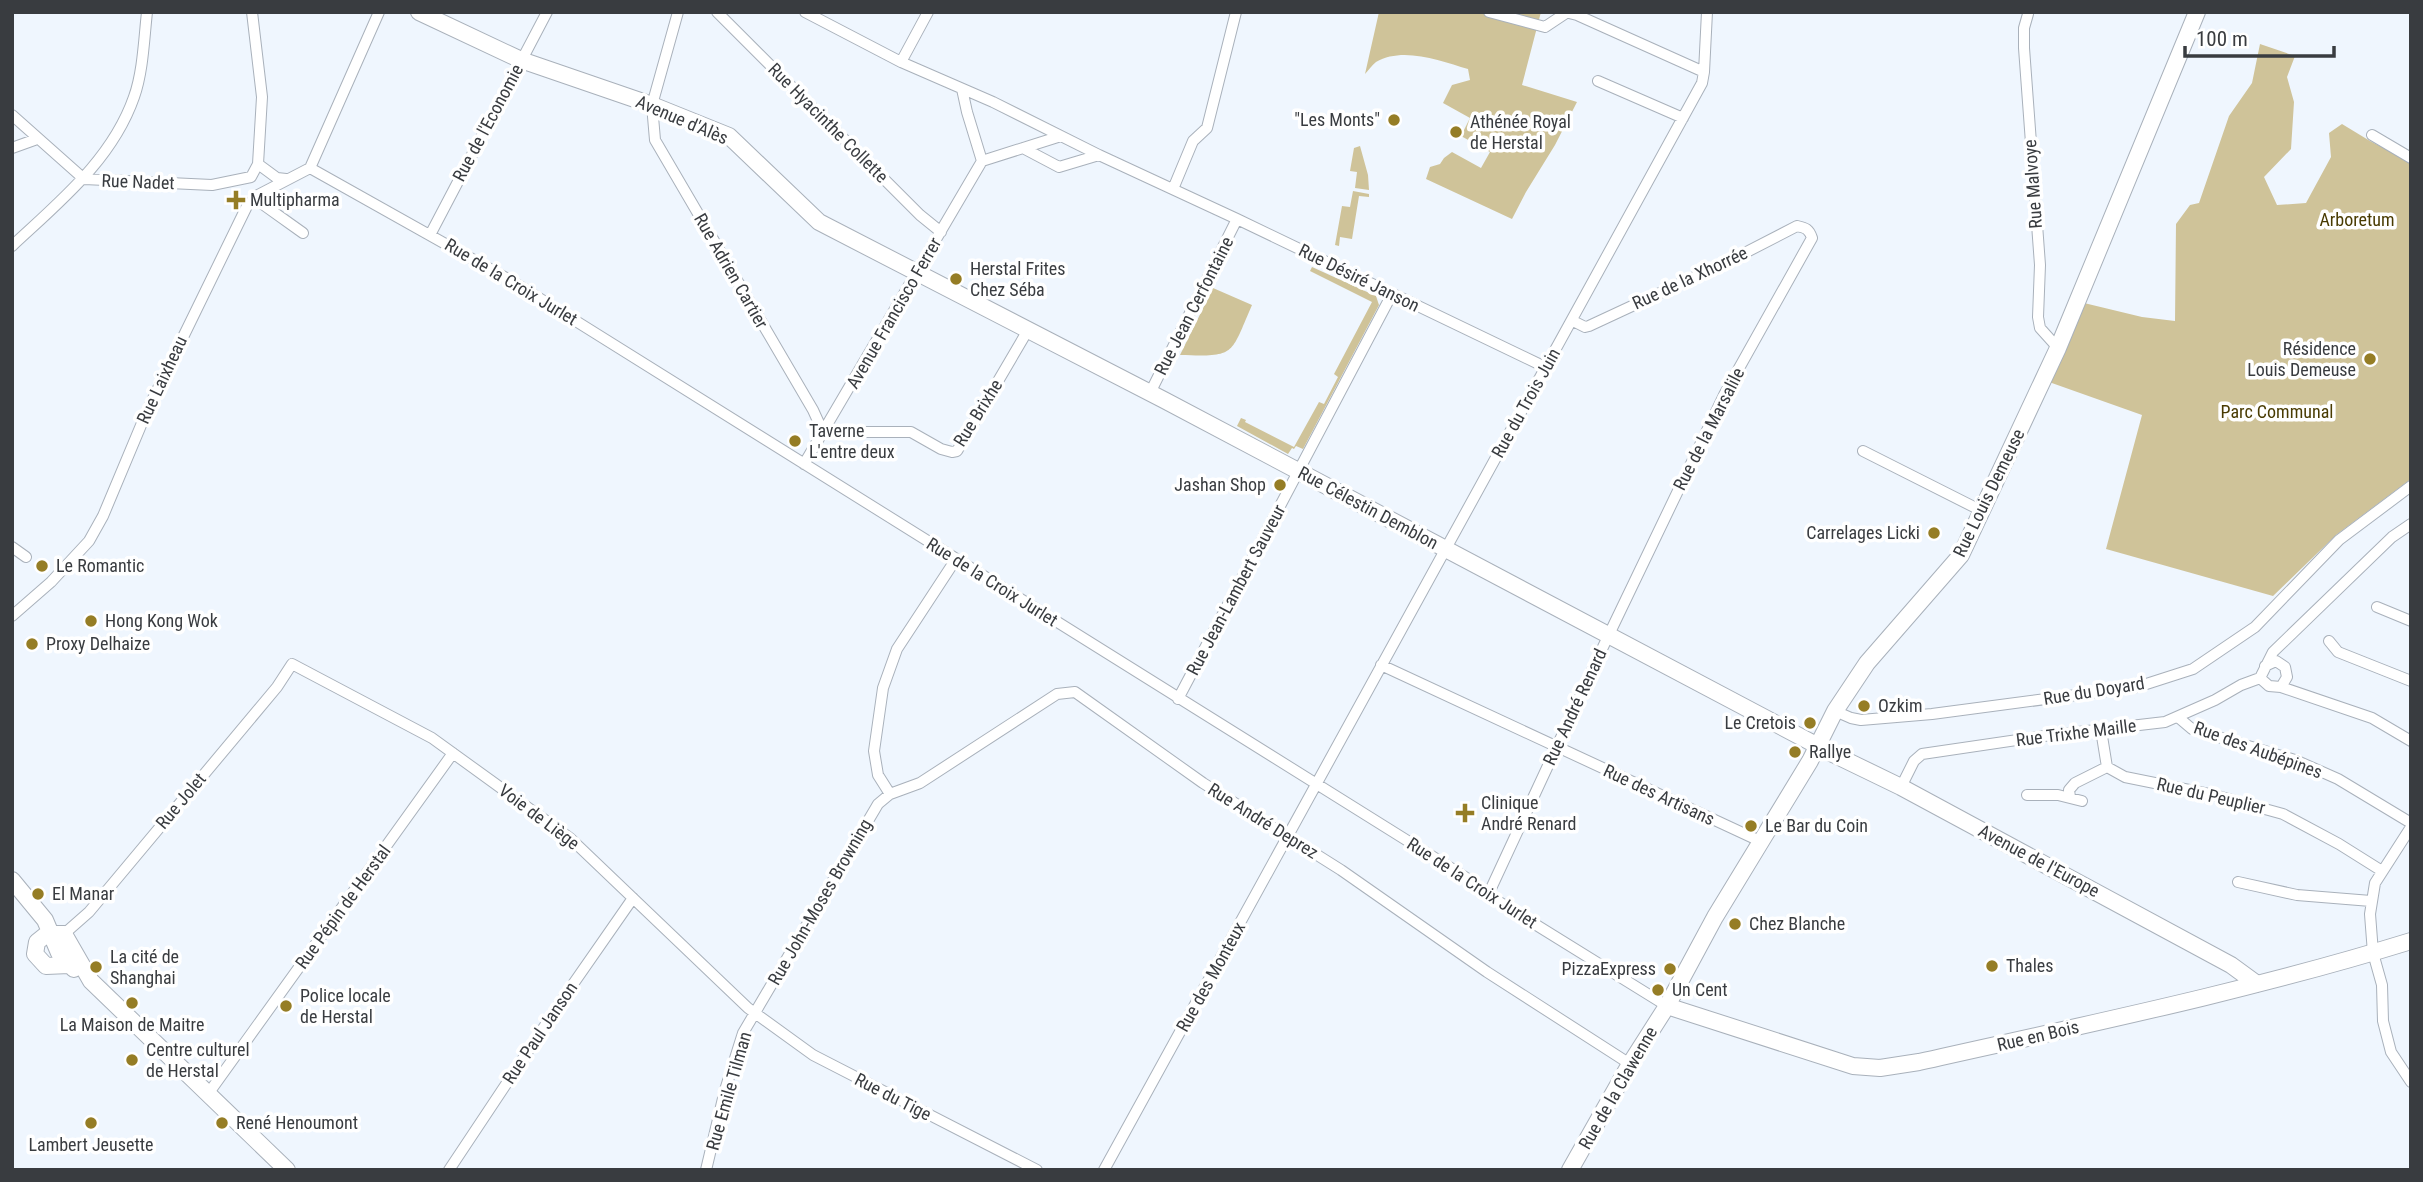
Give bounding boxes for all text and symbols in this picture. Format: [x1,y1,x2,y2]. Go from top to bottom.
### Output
scale bar [2185,14,2334,58]
text: 100 m [2196,27,2248,51]
street label: Rue Hyacinthe Collette [764,58,893,187]
street label: Rue de l'Economie [448,61,527,185]
street label: Avenue d'Alès [633,91,731,148]
place label: "Les Monts" [1294,109,1380,130]
place label: Athénée Royal de Herstal [1470,111,1571,153]
marker: "Les Monts" [1386,112,1402,128]
marker: Athénée Royal de Herstal [1448,124,1464,140]
street label: Rue Malvoye [2019,139,2046,229]
street label: Rue Nadet [101,170,175,193]
place label: Multipharma [250,189,340,210]
marker: Multipharma [228,192,244,208]
park label: Arboretum [2319,209,2395,230]
street label: Rue Adrien Cartier [690,210,773,332]
street label: Avenue Francisco Ferrer [842,233,946,392]
street label: Rue Jean Cerfontaine [1150,233,1238,378]
street label: Rue de la Croix Jurlet [441,234,581,329]
street label: Rue Désiré Janson [1295,239,1423,316]
street label: Rue de la Xhorrée [1629,242,1751,313]
place label: Herstal Frites Chez Séba [970,258,1066,300]
marker: Herstal Frites Chez Séba [948,271,964,287]
street label: Rue Laixheau [132,333,191,427]
place label: Résidence Louis Demeuse [2247,338,2356,380]
street label: Rue du Trois Juin [1487,344,1564,461]
marker: Résidence Louis Demeuse [2362,351,2378,367]
street label: Rue de la Marsalile [1669,364,1748,493]
street label: Rue Brixhe [949,375,1006,450]
park label: Parc Communal [2221,401,2333,422]
place label: Taverne L'entre deux [809,420,895,462]
street label: Rue Louis Demeuse [1949,425,2029,560]
marker: Taverne L'entre deux [787,433,803,449]
street label: Rue Célestin Demblon [1295,462,1442,553]
place label: Jashan Shop [1174,474,1266,495]
marker: Jashan Shop [1272,477,1288,493]
street label: Rue Jean-Lambert Sauveur [1182,500,1290,679]
place label: Carrelages Licki [1806,522,1920,543]
marker: Carrelages Licki [1926,525,1942,541]
street label: Rue de la Croix Jurlet [923,533,1062,630]
place label: Le Romantic [56,555,144,576]
marker: Le Romantic [34,558,50,574]
place label: Hong Kong Wok [105,610,218,631]
marker: Hong Kong Wok [83,613,99,629]
place label: Proxy Delhaize [46,633,150,654]
marker: Proxy Delhaize [24,636,40,652]
street label: Rue André Renard [1538,645,1611,768]
street label: Rue du Doyard [2042,672,2146,709]
place label: Ozkim [1878,695,1923,716]
marker: Ozkim [1856,698,1872,714]
place label: Le Cretois [1724,712,1796,733]
marker: Le Cretois [1802,715,1818,731]
street label: Rue Trixhe Maille [2015,715,2137,750]
street label: Rue des Aubépines [2191,717,2325,783]
place label: Rallye [1809,741,1851,762]
marker: Rallye [1787,744,1803,760]
street label: Rue des Artisans [1600,760,1718,829]
street label: Rue Jolet [151,768,210,833]
street label: Rue du Peuplier [2155,773,2268,818]
street label: Rue André Deprez [1204,778,1322,863]
street label: Voie de Liège [495,780,584,854]
place label: Clinique André Renard [1481,792,1577,834]
marker: Clinique André Renard [1455,803,1475,823]
street label: Rue John-Moses Browning [763,815,876,989]
place label: Le Bar du Coin [1765,815,1868,836]
marker: Le Bar du Coin [1743,818,1759,834]
street label: Avenue de l'Europe [1975,820,2103,901]
street label: Rue de la Croix Jurlet [1403,833,1541,932]
street label: Rue Pépin de Herstal [291,841,395,973]
place label: El Manar [52,883,115,904]
marker: El Manar [30,886,46,902]
place label: Chez Blanche [1749,913,1845,934]
marker: Chez Blanche [1727,916,1743,932]
street label: Rue des Monteux [1172,918,1249,1035]
place label: La cité de Shanghai [110,946,179,988]
place label: Thales [2006,955,2053,976]
place label: PizzaExpress [1562,958,1656,979]
marker: Thales [1984,958,2000,974]
marker: La cité de Shanghai [88,959,104,975]
marker: PizzaExpress [1662,961,1678,977]
street label: Rue Paul Janson [498,978,581,1088]
place label: Un Cent [1672,979,1728,1000]
marker: Un Cent [1650,982,1666,998]
place label: Police locale de Herstal [300,985,391,1027]
marker: La Maison de Maitre [124,995,140,1011]
marker: Police locale de Herstal [278,998,294,1014]
place label: La Maison de Maitre [60,1014,204,1035]
street label: Rue en Bois [1995,1016,2081,1055]
street label: Rue de la Clawenne [1574,1023,1661,1153]
street label: Rue Emile Tilman [702,1029,755,1153]
place label: Centre culturel de Herstal [146,1039,250,1081]
marker: Centre culturel de Herstal [124,1052,140,1068]
street label: Rue du Tige [851,1068,935,1125]
place label: René Henoumont [236,1112,358,1133]
marker: Lambert Jeusette [83,1115,99,1131]
marker: René Henoumont [214,1115,230,1131]
place label: Lambert Jeusette [28,1134,154,1155]

